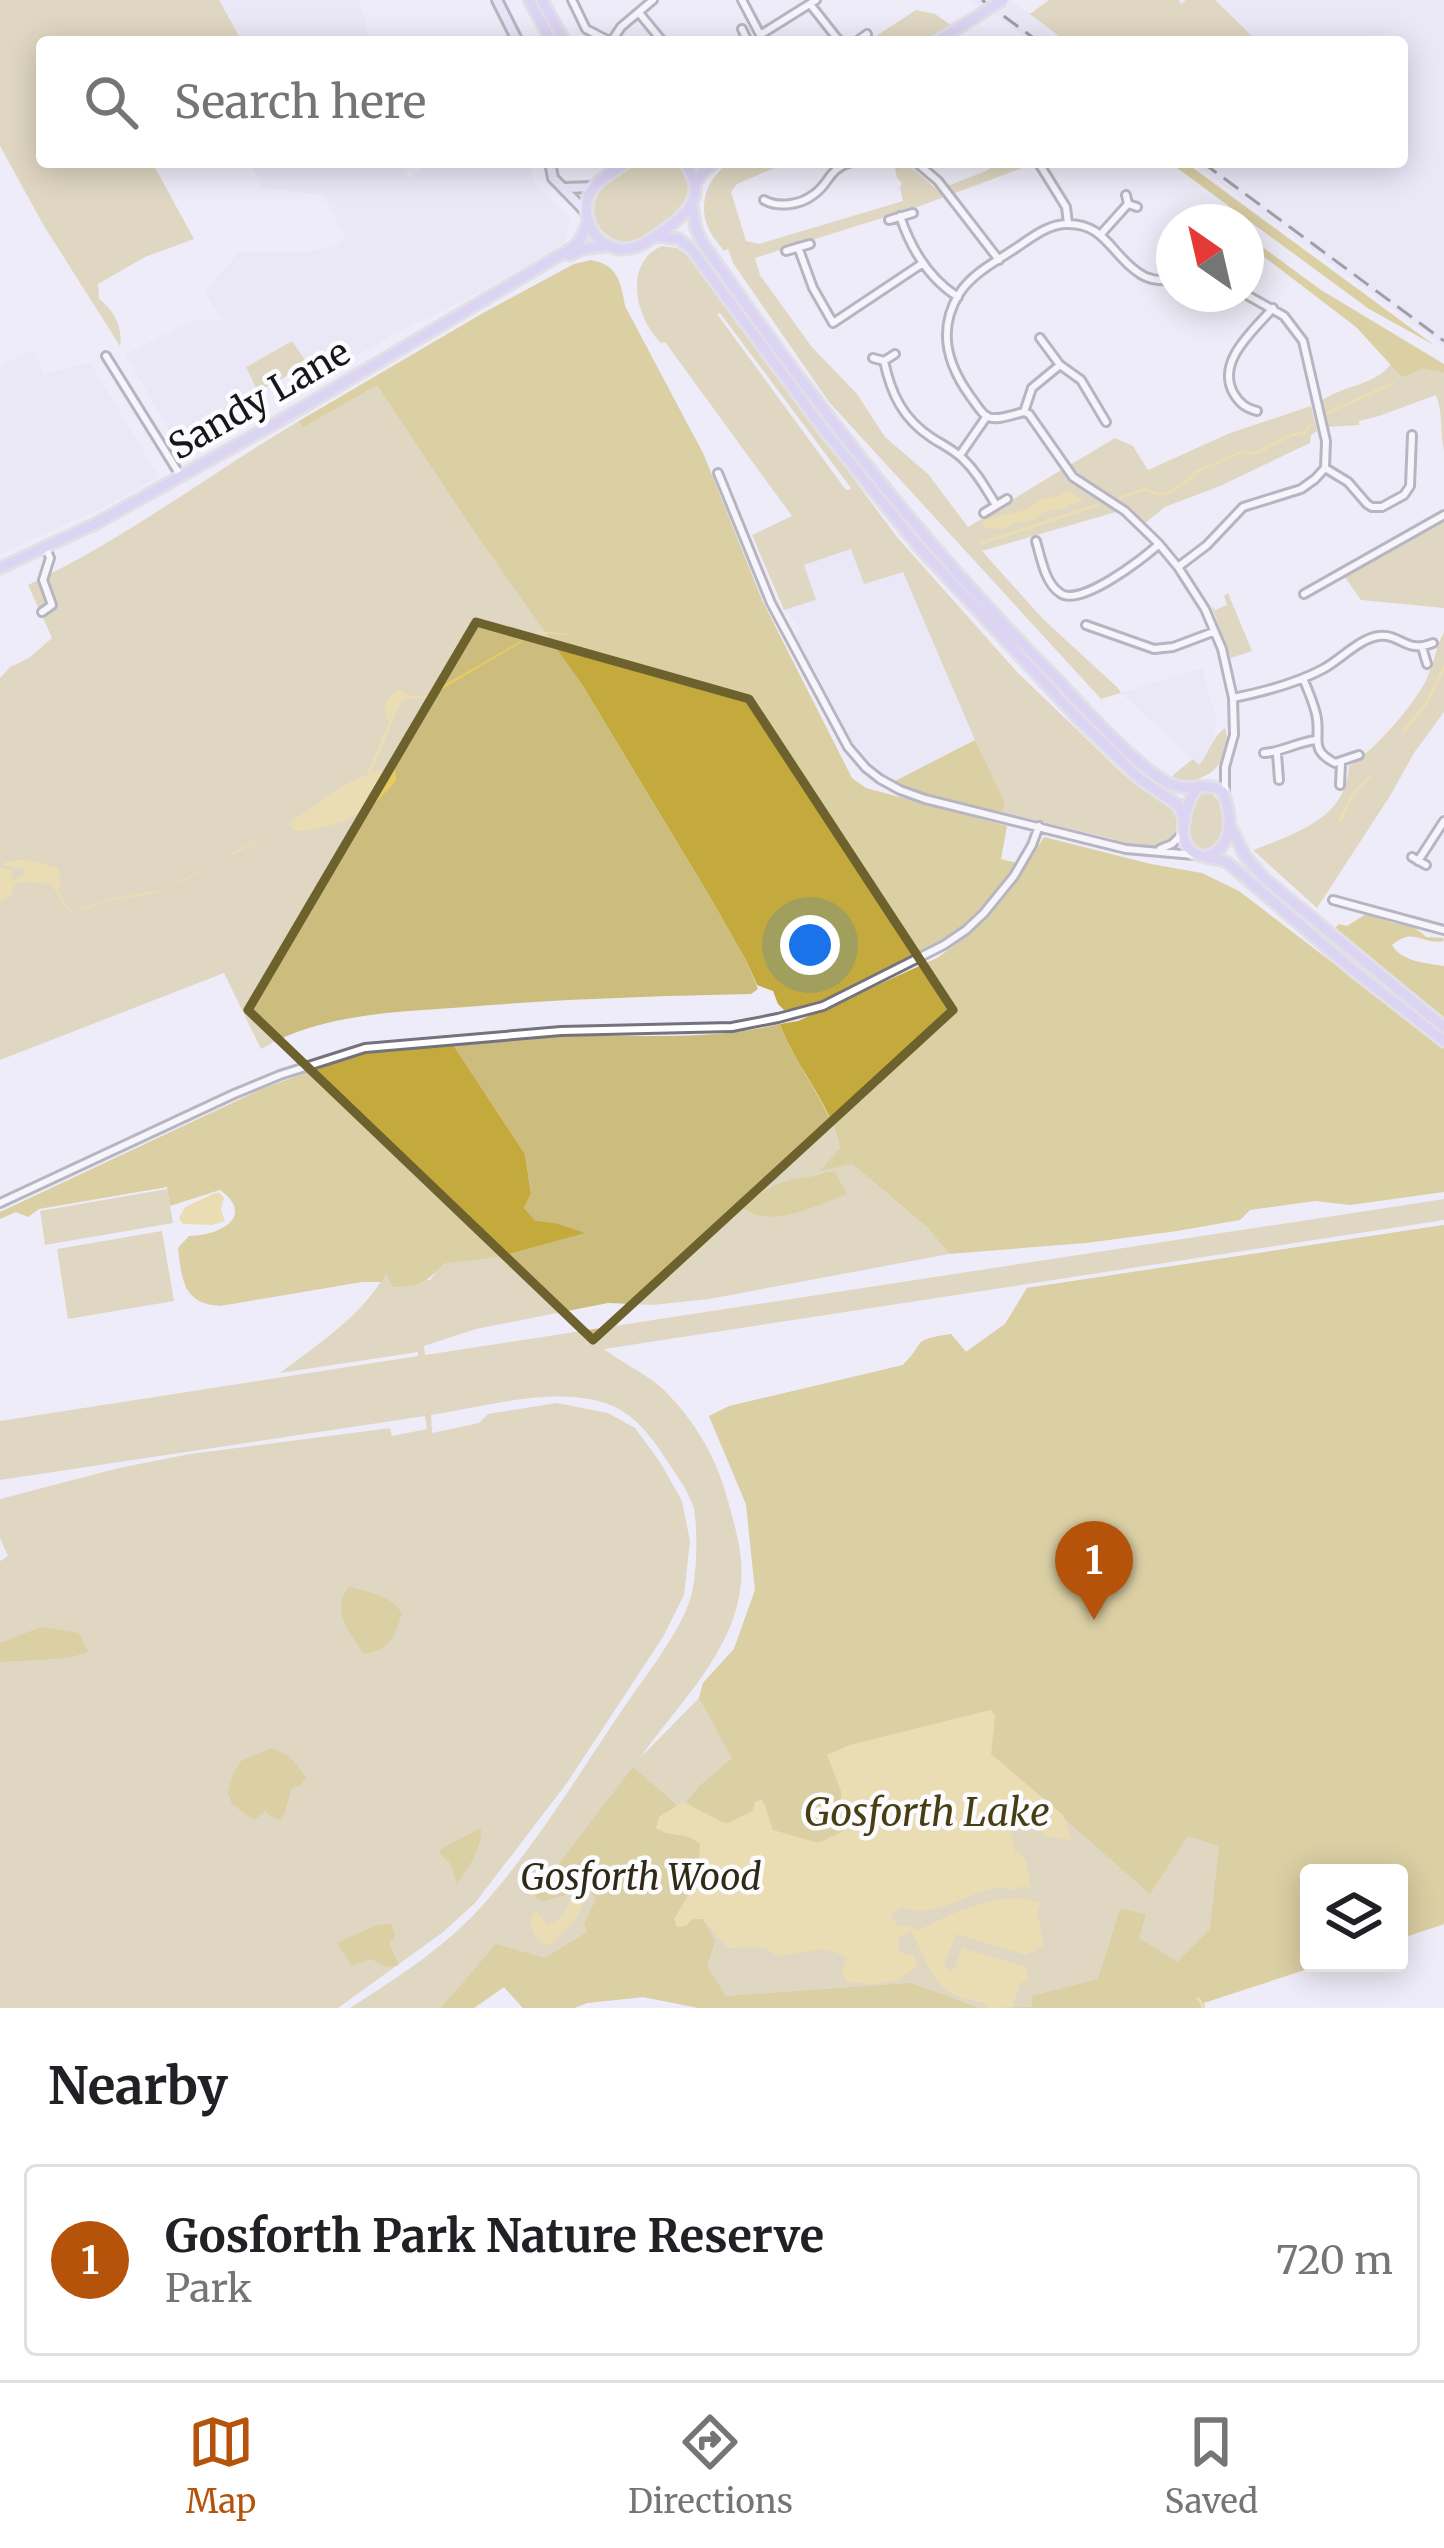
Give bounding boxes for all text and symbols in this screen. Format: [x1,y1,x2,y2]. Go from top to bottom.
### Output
search box [36,36,1408,168]
icon: search [78,69,144,135]
text: Search here [174,74,426,130]
north arrow [1156,204,1264,312]
street label: Sandy Lane [161,330,358,469]
your location [780,915,840,975]
pin: 1 [1055,1521,1133,1620]
water label: Gosforth Lake [804,1788,1050,1837]
park label: Gosforth Wood [521,1855,761,1900]
map controls [1300,1864,1408,1972]
button: layers [1300,1864,1408,1972]
text: Nearby [48,2054,228,2118]
text: Gosforth Park Nature Reserve [165,2208,824,2264]
text: 1 [81,2236,99,2285]
text: 720 m [1276,2236,1393,2285]
text: Park [165,2264,252,2313]
tab: Map [186,2409,256,2522]
tab: Directions [628,2409,793,2522]
tab: Saved [1165,2409,1258,2522]

